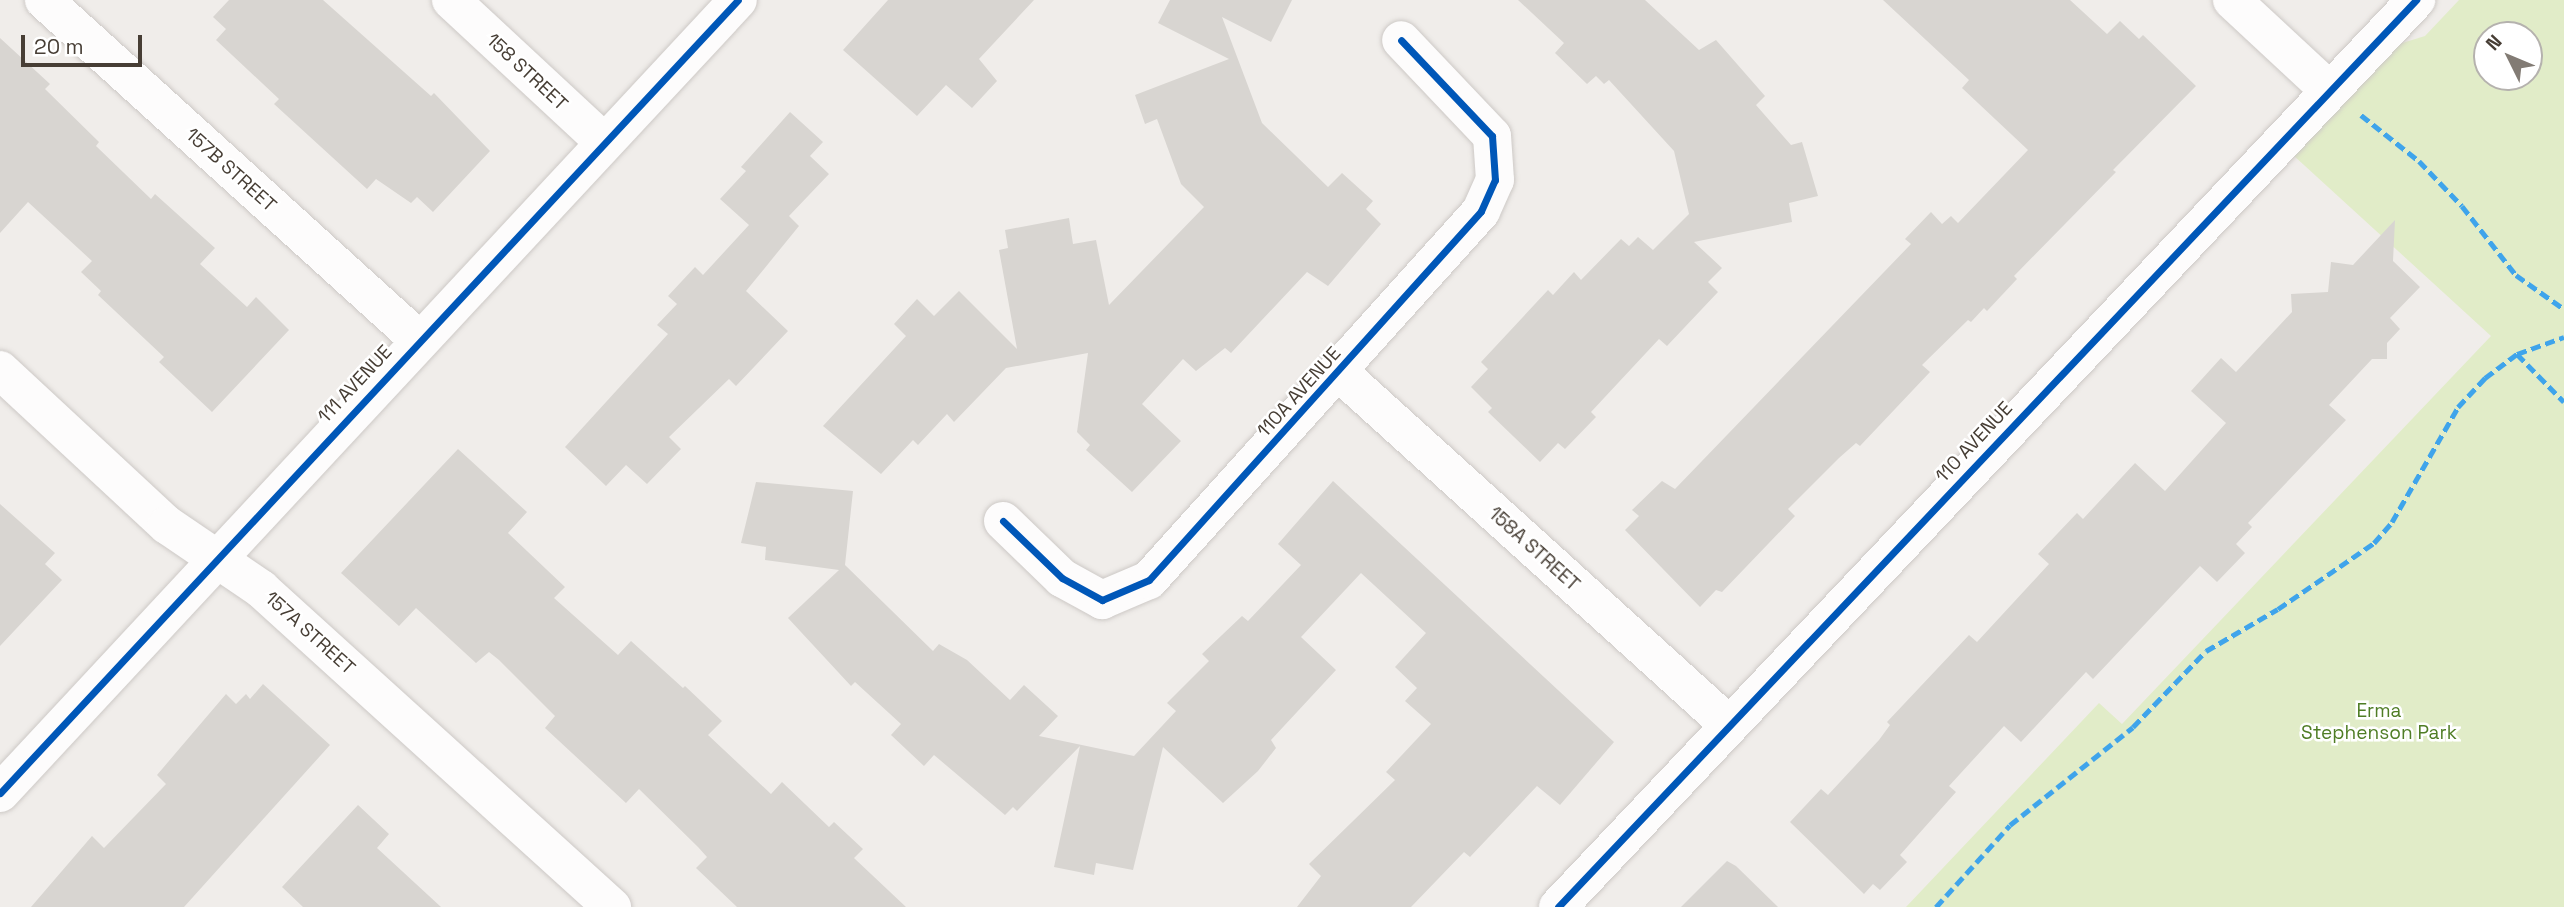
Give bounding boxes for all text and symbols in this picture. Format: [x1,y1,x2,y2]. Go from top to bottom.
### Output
scale bar [24,21,145,65]
north arrow [2473,21,2543,91]
street label: 158 STREET [482,29,572,115]
text: N [2480,30,2507,56]
text: 20 m [34,33,84,60]
street label: 157B STREET [181,123,281,217]
street label: 111 AVENUE [313,340,397,428]
street label: 110A AVENUE [1252,342,1346,442]
street label: 110 AVENUE [1931,397,2017,487]
street label: 158A STREET [1484,502,1584,596]
street label: 157A STREET [260,587,360,679]
park label: Erma Stephenson Park [2301,700,2457,744]

